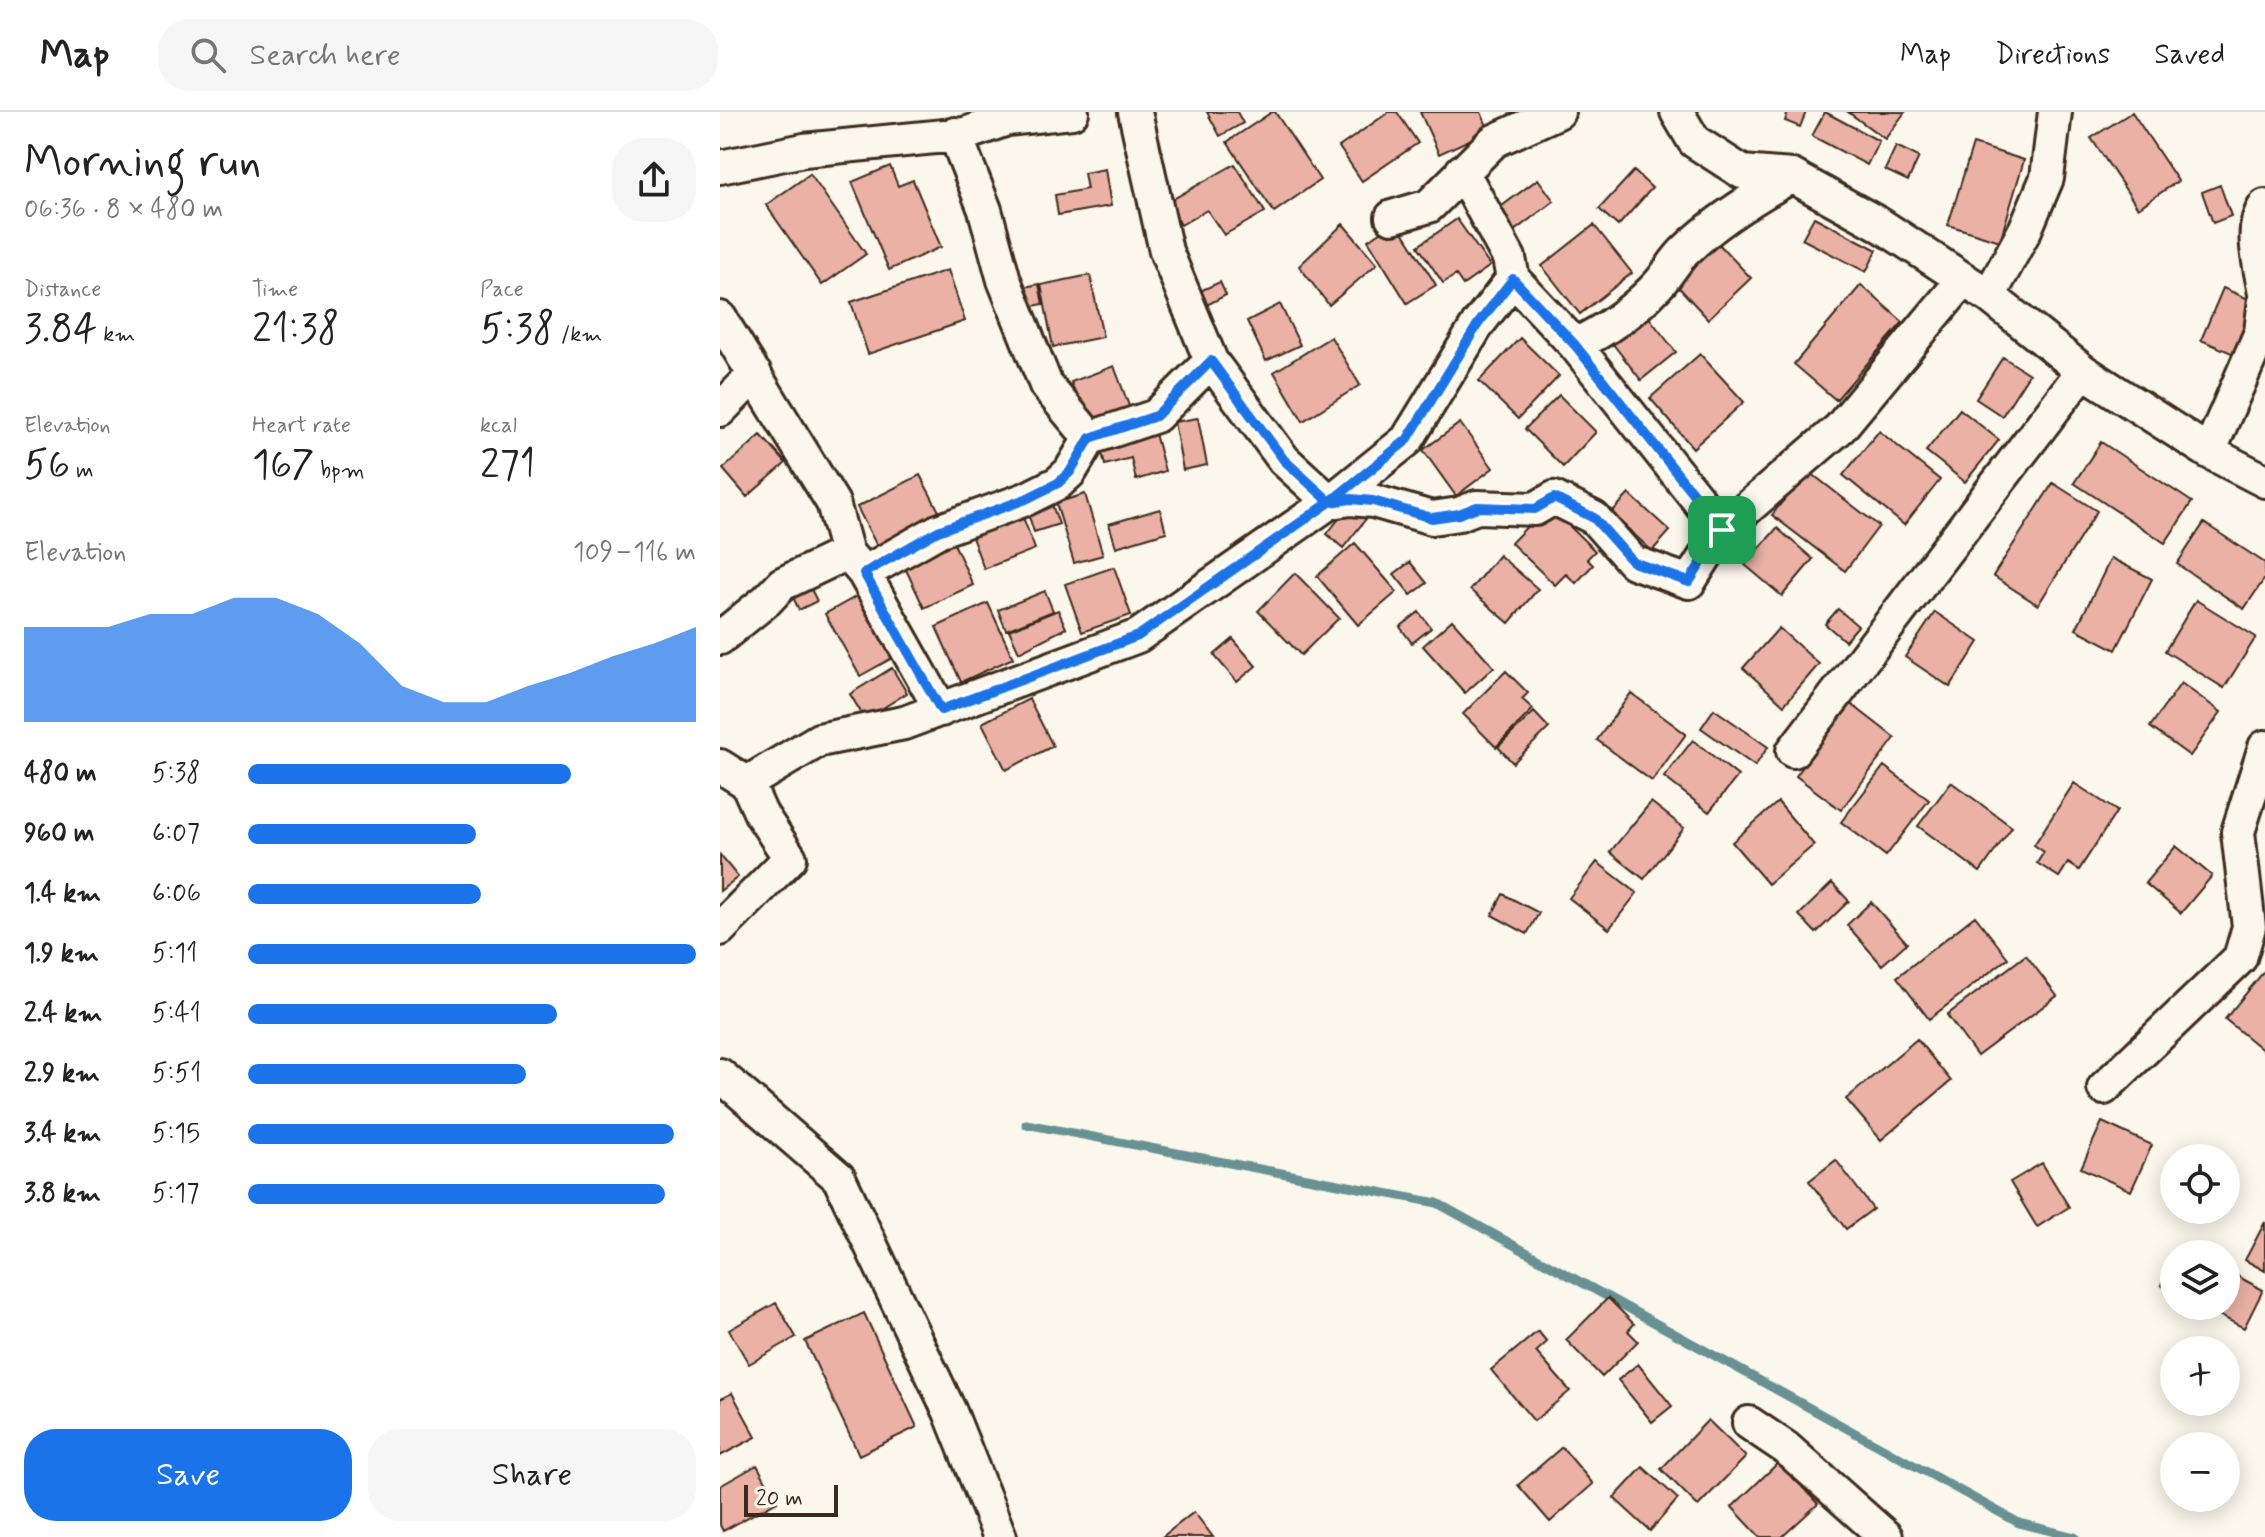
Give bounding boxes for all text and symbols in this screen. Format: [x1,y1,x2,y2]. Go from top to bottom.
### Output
search box [158,19,718,91]
text: Map [40,31,110,80]
icon: search [186,33,230,77]
text: Search here [250,36,401,75]
text: Map [1900,37,1951,74]
text: Directions [1995,37,2110,74]
text: Saved [2154,37,2225,74]
text: Morning run [24,134,261,192]
button: share [612,138,696,222]
text: 06:36 · 8 × 480 m [24,193,223,227]
text: Distance [24,276,101,304]
text: Time [252,276,298,304]
text: Pace [480,276,524,304]
text: 3.84 [24,304,97,356]
text: 21:38 [252,304,339,356]
text: 5:38 [480,304,555,356]
text: km [97,321,135,349]
text: /km [555,321,602,349]
text: Elevation [24,412,111,440]
text: Heart rate [252,412,351,440]
text: kcal [480,412,517,440]
text: 56 [24,440,70,492]
text: 167 [252,440,314,492]
text: 271 [480,440,535,492]
text: m [70,457,94,485]
text: bpm [314,457,365,485]
pin [1688,496,1756,564]
icon: arrive [1700,508,1744,552]
text: Elevation [24,536,126,570]
text: 109–116 m [573,536,696,570]
text: 480 m [24,757,97,791]
text: 5:38 [152,757,201,791]
text: 960 m [24,817,95,851]
text: 6:07 [152,817,200,851]
text: 1.4 km [24,877,101,911]
text: 6:06 [152,877,201,911]
text: 1.9 km [24,937,99,971]
text: 5:11 [152,937,197,971]
text: 2.4 km [24,997,102,1031]
text: 5:41 [152,997,201,1031]
text: 2.9 km [24,1057,100,1091]
text: 5:51 [152,1057,201,1091]
text: 3.4 km [24,1117,101,1151]
text: 5:15 [152,1117,200,1151]
map controls [2160,1144,2240,1512]
button: locate [2160,1144,2240,1224]
text: 3.8 km [24,1177,101,1211]
text: 5:17 [152,1177,199,1211]
button: layers [2160,1240,2240,1320]
button: + [2160,1336,2240,1416]
button: Save [24,1429,352,1521]
button: Share [368,1429,696,1521]
button: − [2160,1432,2240,1512]
scale bar [744,1481,838,1517]
text: 20 m [756,1485,803,1513]

